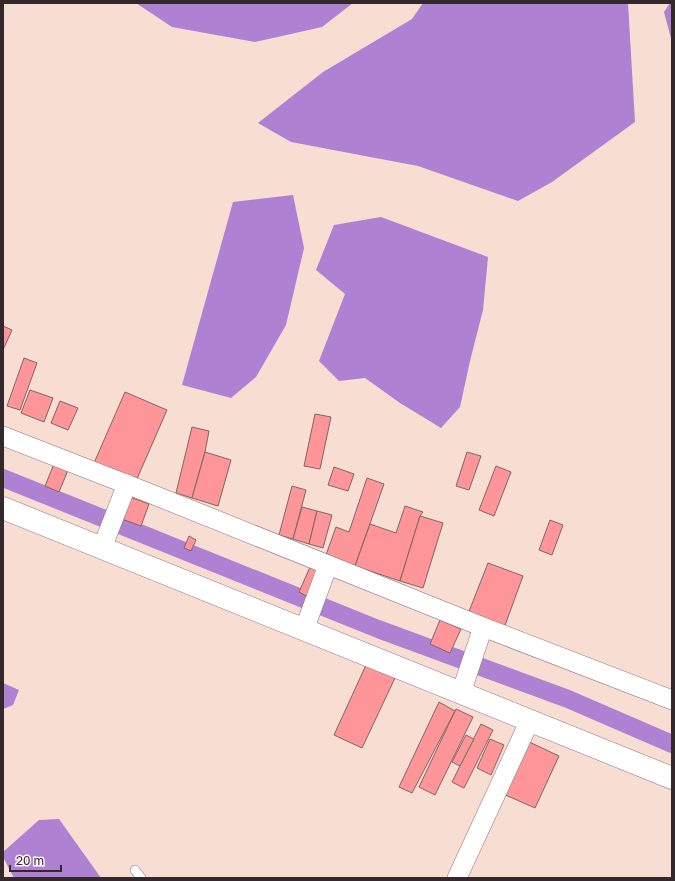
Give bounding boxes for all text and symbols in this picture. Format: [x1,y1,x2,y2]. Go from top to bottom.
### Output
scale bar [10,847,61,873]
text: 20 m [16,853,44,868]

